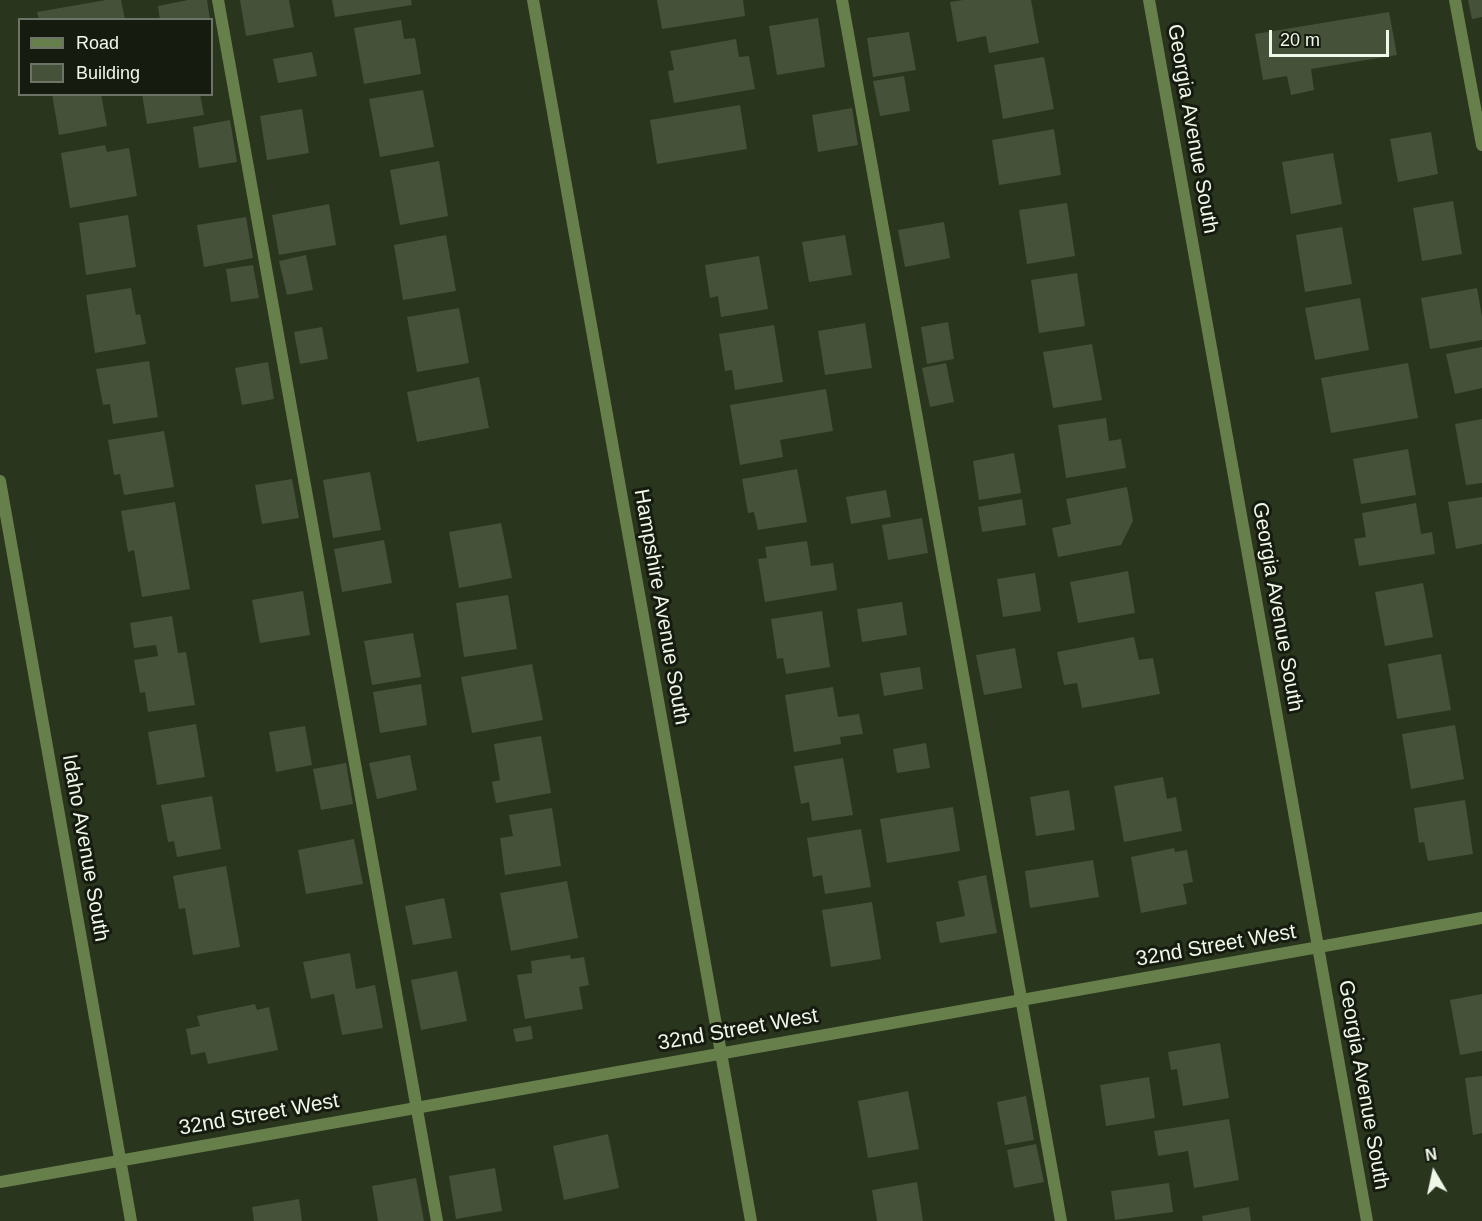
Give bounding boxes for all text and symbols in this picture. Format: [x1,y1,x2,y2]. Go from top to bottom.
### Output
legend [18,18,213,96]
scale bar [1272,18,1392,56]
street label: Georgia Avenue South [1161,22,1223,236]
text: 20 m [1280,30,1320,50]
text: Road [76,33,119,53]
text: Building [76,63,140,83]
street label: Hampshire Avenue South [628,487,694,727]
street label: Georgia Avenue South [1246,500,1308,714]
street label: Idaho Avenue South [56,752,114,944]
street label: 32nd Street West [1134,920,1298,972]
street label: Georgia Avenue South [1332,978,1394,1192]
street label: 32nd Street West [656,1004,820,1056]
street label: 32nd Street West [177,1089,341,1141]
north arrow [1404,1143,1464,1203]
text: N [1424,1145,1438,1164]

